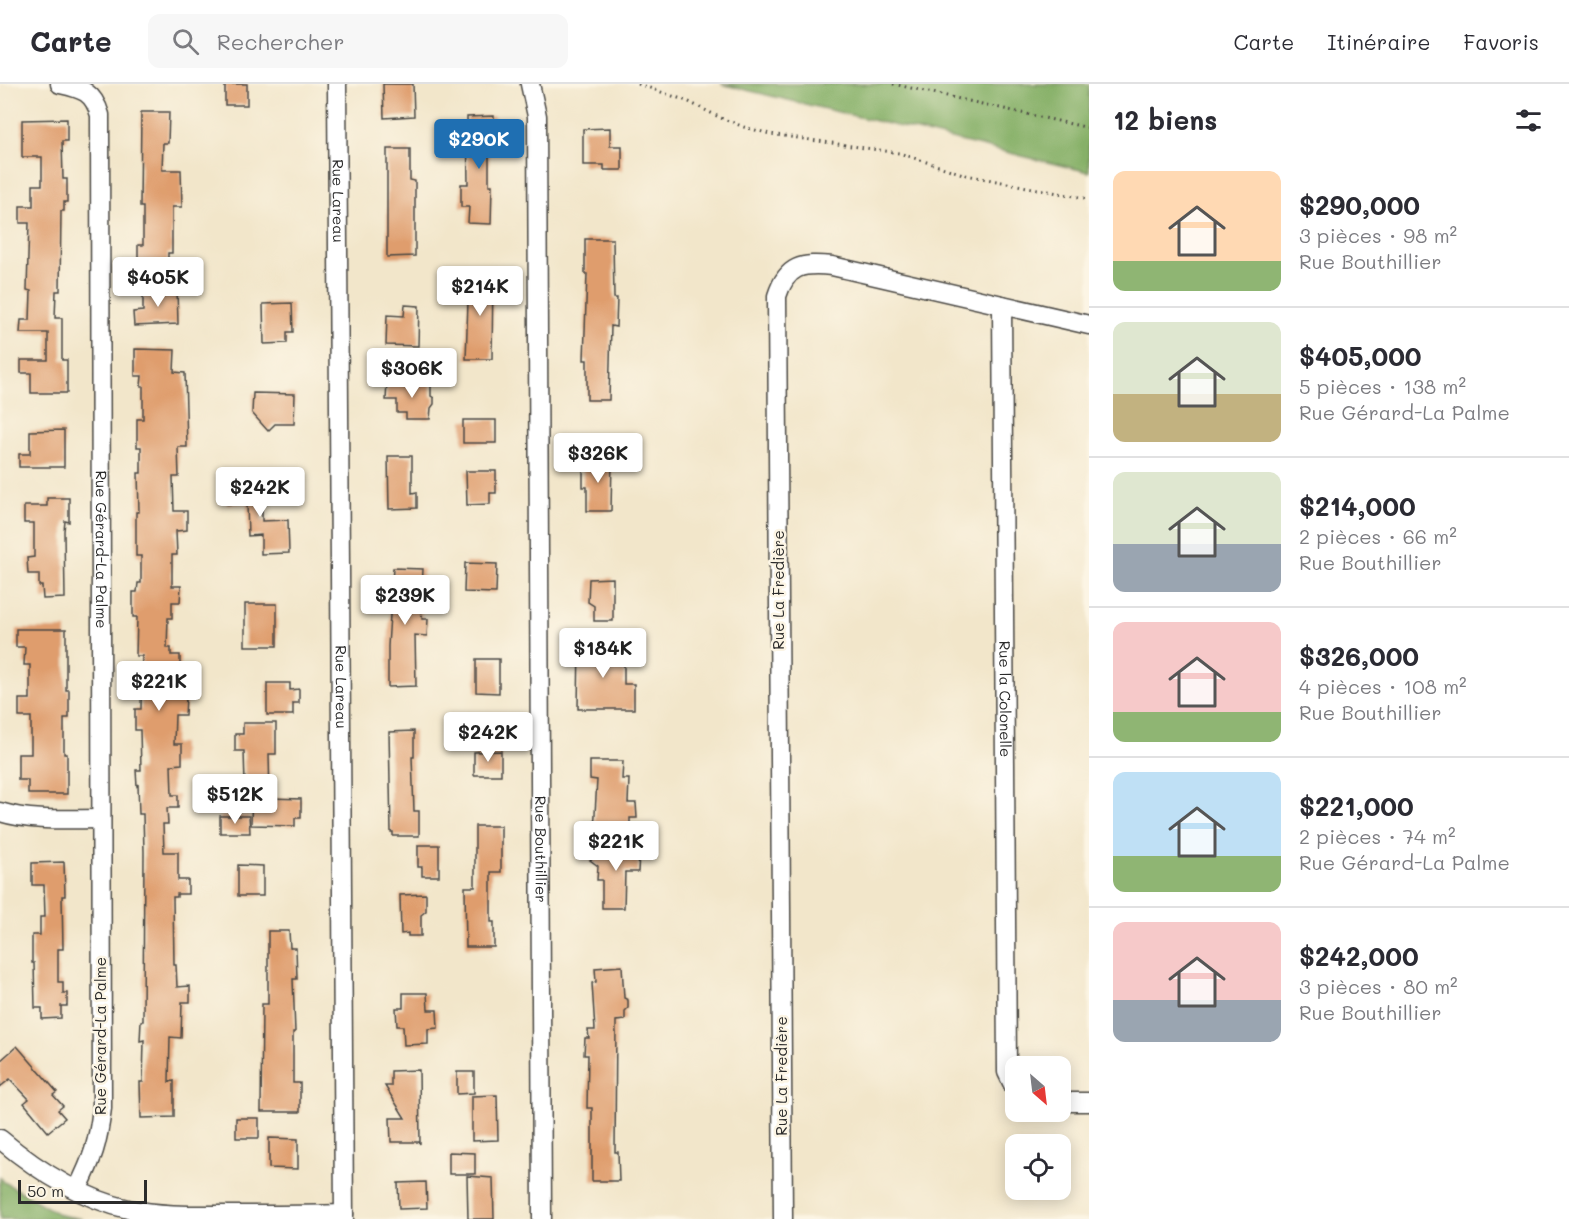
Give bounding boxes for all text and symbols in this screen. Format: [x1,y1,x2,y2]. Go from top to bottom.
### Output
search box [148,14,568,68]
text: Carte [30,23,112,59]
icon: search [169,25,202,58]
text: Rechercher [217,27,344,56]
text: Carte [1233,28,1294,55]
text: Itinéraire [1327,28,1430,55]
text: Favoris [1463,28,1539,55]
text: 12 biens [1113,103,1217,137]
icon: filters [1512,104,1545,137]
pin: $290K [437,119,521,170]
text: $290K [448,125,510,151]
street label: Rue Lareau [328,159,349,243]
text: $290,000 [1299,188,1420,222]
icon: home [1161,195,1233,267]
text: 3 pièces · 98 m² [1299,222,1457,248]
text: Rue Bouthillier [1299,248,1442,274]
pin: $405K [116,257,200,308]
text: $405K [127,263,189,289]
pin: $214K [438,266,522,317]
text: $214K [451,272,509,298]
text: $405,000 [1299,339,1422,373]
icon: home [1161,346,1233,418]
pin: $306K [370,348,454,399]
text: $306K [381,354,443,380]
text: 5 pièces · 138 m² [1299,373,1466,399]
text: Rue Gérard-La Palme [1299,399,1510,425]
pin: $326K [556,433,640,484]
text: $326K [568,439,628,465]
pin: $242K [218,467,302,518]
street label: Rue Gérard-La Palme [92,470,112,629]
text: $242K [230,473,290,499]
text: $214,000 [1299,489,1416,523]
icon: home [1161,496,1233,568]
text: 2 pièces · 66 m² [1299,523,1457,549]
street label: Rue La Fredière [768,530,788,650]
text: Rue Bouthillier [1299,549,1442,575]
pin: $239K [363,575,447,626]
text: $239K [375,581,435,607]
pin: $184K [561,628,645,679]
text: $184K [573,634,633,660]
text: $326,000 [1299,639,1419,673]
street label: Rue la Colonelle [995,641,1016,757]
street label: Rue Lareau [331,645,352,729]
icon: home [1161,646,1233,718]
pin: $221K [117,661,201,712]
text: $221K [131,667,187,693]
text: 4 pièces · 108 m² [1299,673,1467,699]
text: Rue Bouthillier [1299,699,1442,725]
pin: $242K [446,712,530,763]
text: $242K [458,718,518,744]
pin: $512K [193,774,277,825]
text: $512K [206,780,264,806]
text: $221,000 [1299,789,1414,823]
street label: Rue Bouthillier [531,796,552,903]
icon: home [1161,796,1233,868]
pin: $221K [574,821,658,872]
text: 2 pièces · 74 m² [1299,823,1456,849]
text: $221K [588,827,644,853]
text: Rue Gérard-La Palme [1299,849,1510,875]
text: $242,000 [1299,939,1419,973]
icon: home [1161,946,1233,1018]
street label: Rue Gérard-La Palme [90,957,110,1115]
text: 3 pièces · 80 m² [1299,973,1458,999]
text: Rue Bouthillier [1299,999,1442,1025]
street label: Rue La Fredière [771,1016,791,1136]
north arrow [1005,1056,1071,1122]
map controls [1005,1056,1071,1200]
button: locate [1005,1134,1071,1200]
scale bar [18,1177,147,1204]
text: 50 m [27,1180,64,1201]

